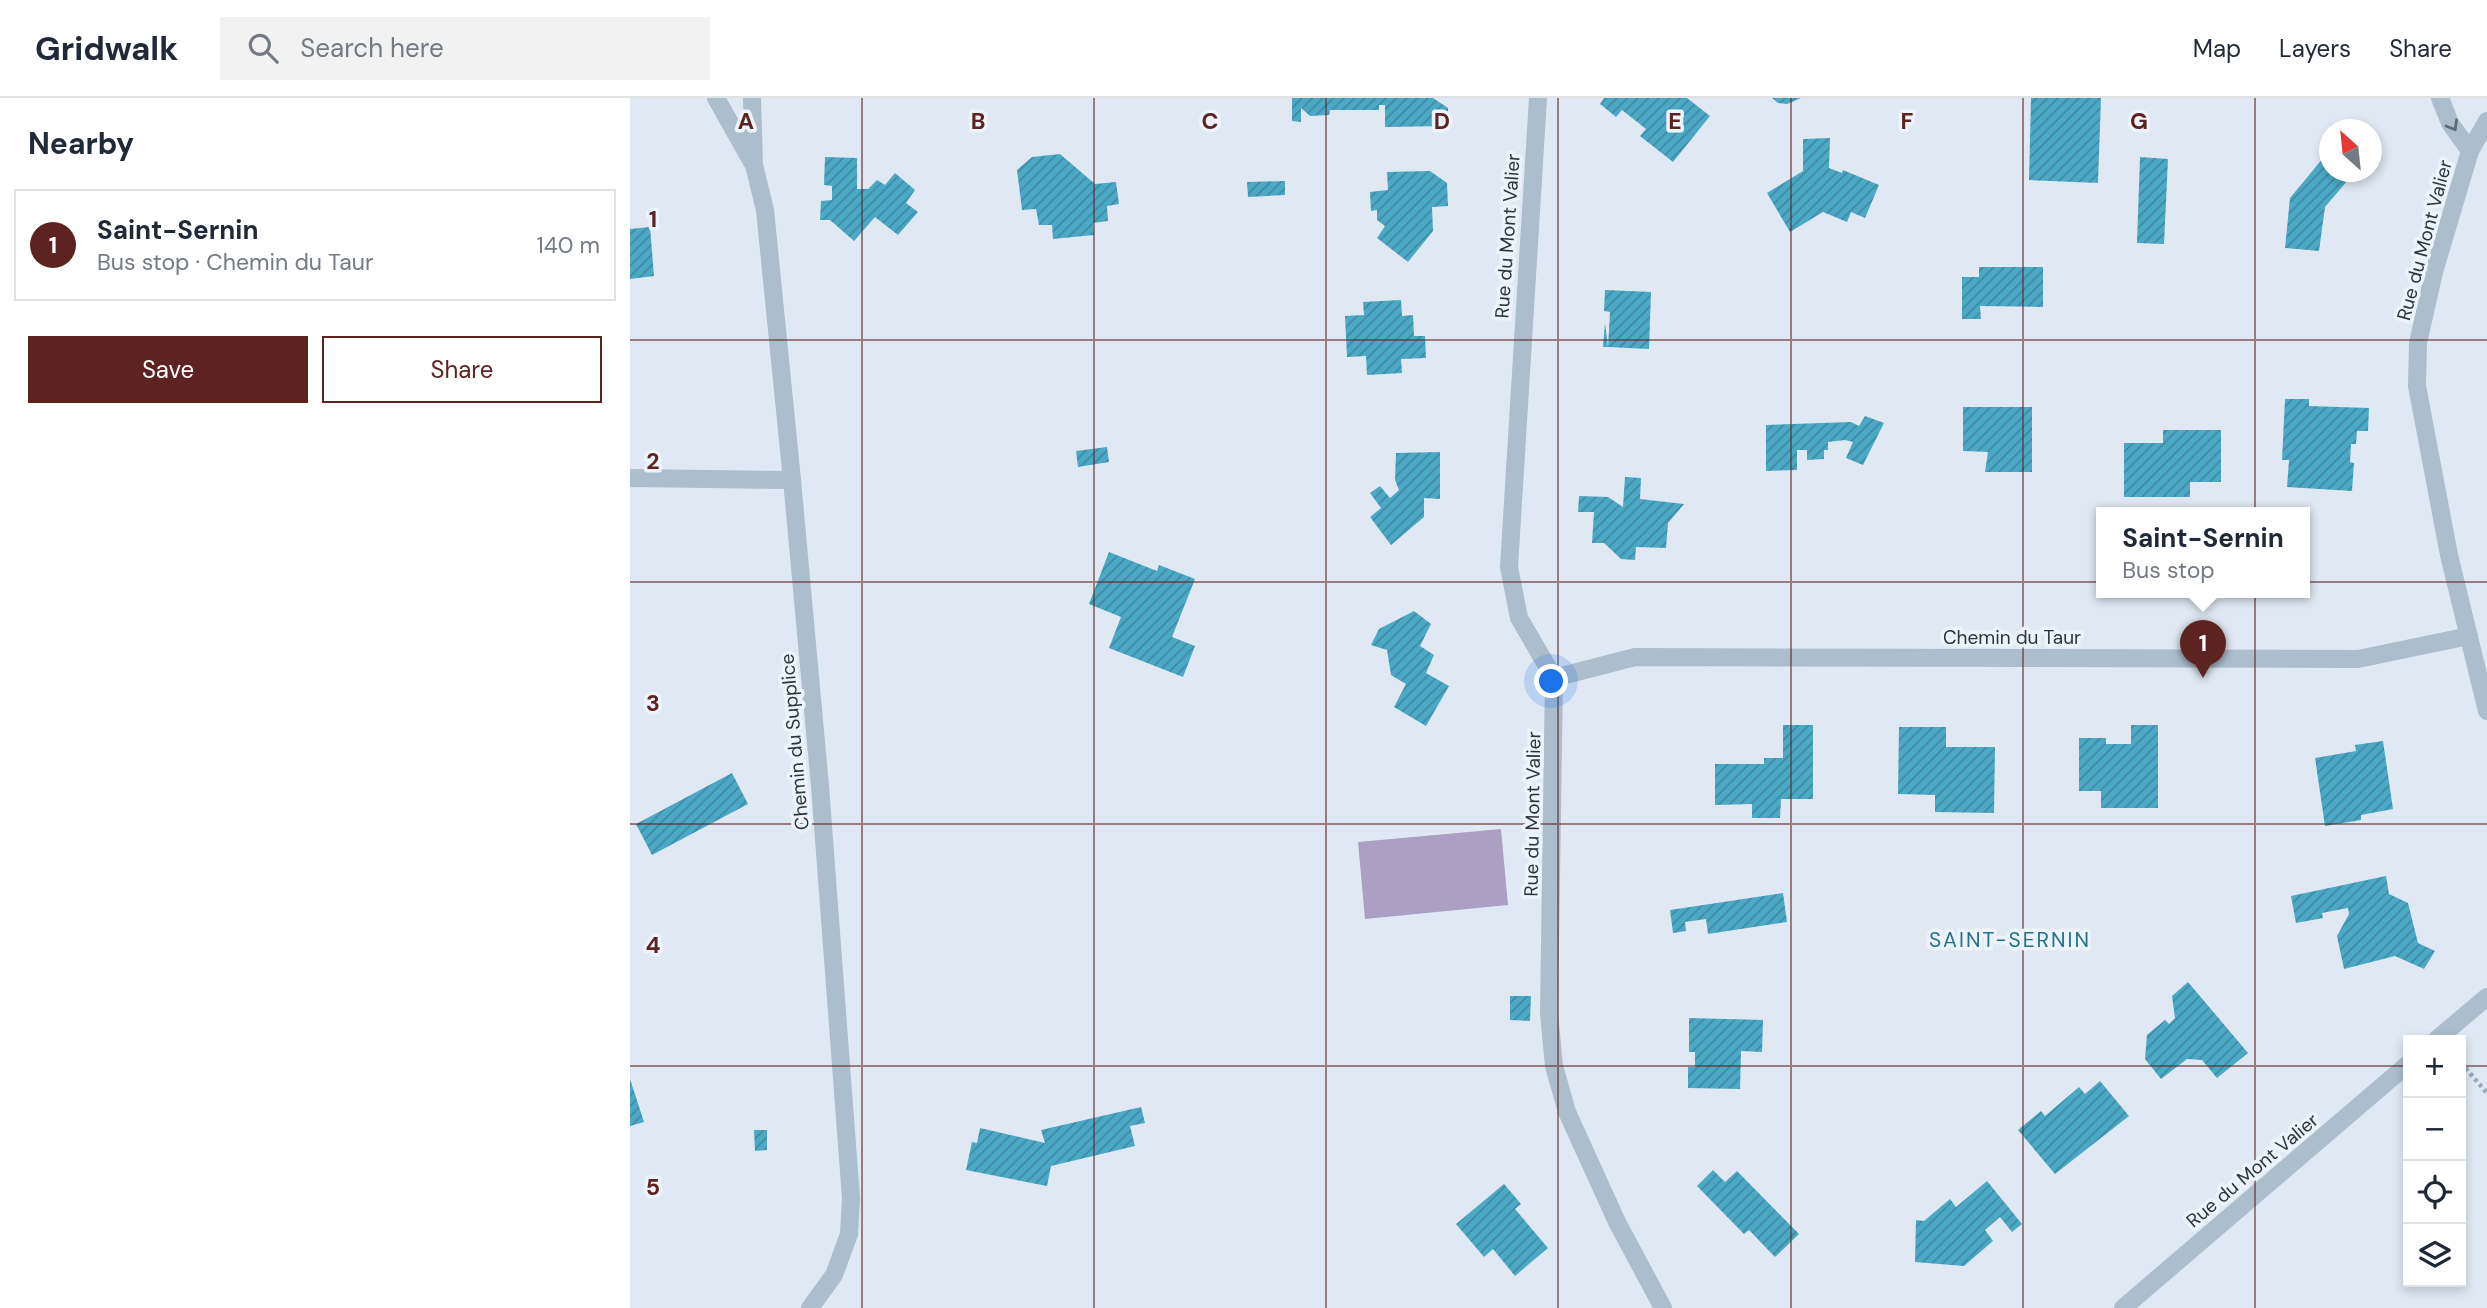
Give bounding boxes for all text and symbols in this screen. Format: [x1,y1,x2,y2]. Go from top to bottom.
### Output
search box [220,17,710,80]
text: Gridwalk [35,27,178,70]
icon: search [244,29,282,67]
text: Search here [300,31,444,65]
text: Map [2193,33,2241,64]
text: Layers [2279,33,2351,64]
text: Share [2389,33,2452,64]
text: A [738,106,754,136]
text: B [971,106,985,136]
text: C [1202,106,1218,136]
text: D [1434,106,1450,136]
text: E [1668,106,1682,136]
text: F [1901,106,1914,136]
text: G [2130,106,2148,136]
one-way arrow [2445,118,2458,131]
north arrow [2319,119,2382,182]
text: Nearby [28,124,134,163]
street label: Rue du Mont Valier [1489,153,1526,319]
street label: Rue du Mont Valier [2391,157,2458,323]
text: 1 [649,204,657,234]
text: Saint-Sernin [97,213,259,247]
text: 1 [49,230,57,260]
text: 140 m [537,230,600,260]
text: Bus stop · Chemin du Taur [97,247,374,277]
button: Save [28,336,308,403]
button: Share [322,336,602,403]
text: 2 [646,446,660,476]
popup [2096,507,2310,598]
text: Saint-Sernin [2122,521,2284,555]
text: Bus stop [2122,555,2215,585]
pin: 1 [2180,620,2226,678]
street label: Chemin du Taur [1943,625,2081,650]
street label: Chemin du Supplice [774,653,815,831]
your location [1534,664,1568,698]
text: 3 [646,688,660,718]
street label: Rue du Mont Valier [1519,731,1546,897]
district label: SAINT-SERNIN [1929,926,2091,954]
text: 4 [646,930,661,960]
map controls [2403,1035,2466,1287]
button: + [2403,1035,2466,1098]
button: − [2403,1098,2466,1161]
street label: Rue du Mont Valier [2181,1108,2324,1233]
button: locate [2403,1161,2466,1224]
text: 5 [646,1172,660,1202]
button: layers [2403,1224,2466,1287]

